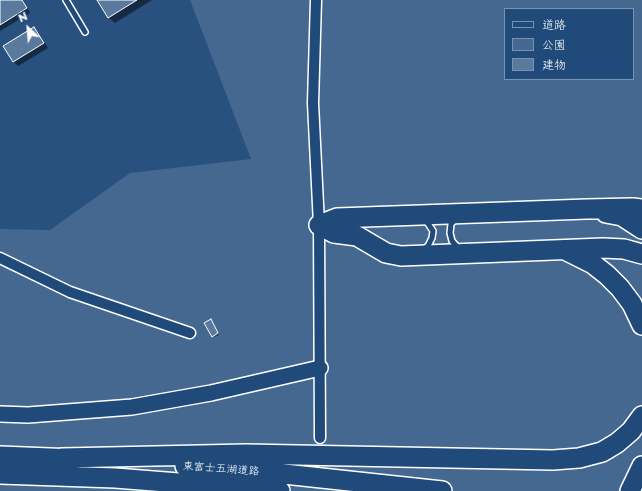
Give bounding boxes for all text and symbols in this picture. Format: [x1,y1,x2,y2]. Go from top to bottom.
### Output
text: N [15,7,30,26]
north arrow [8,8,48,48]
legend [504,8,634,80]
text: 道路 [542,15,566,33]
text: 公園 [542,35,566,53]
text: 建物 [542,55,566,73]
street label: 東富士五湖道路 [182,460,260,478]

